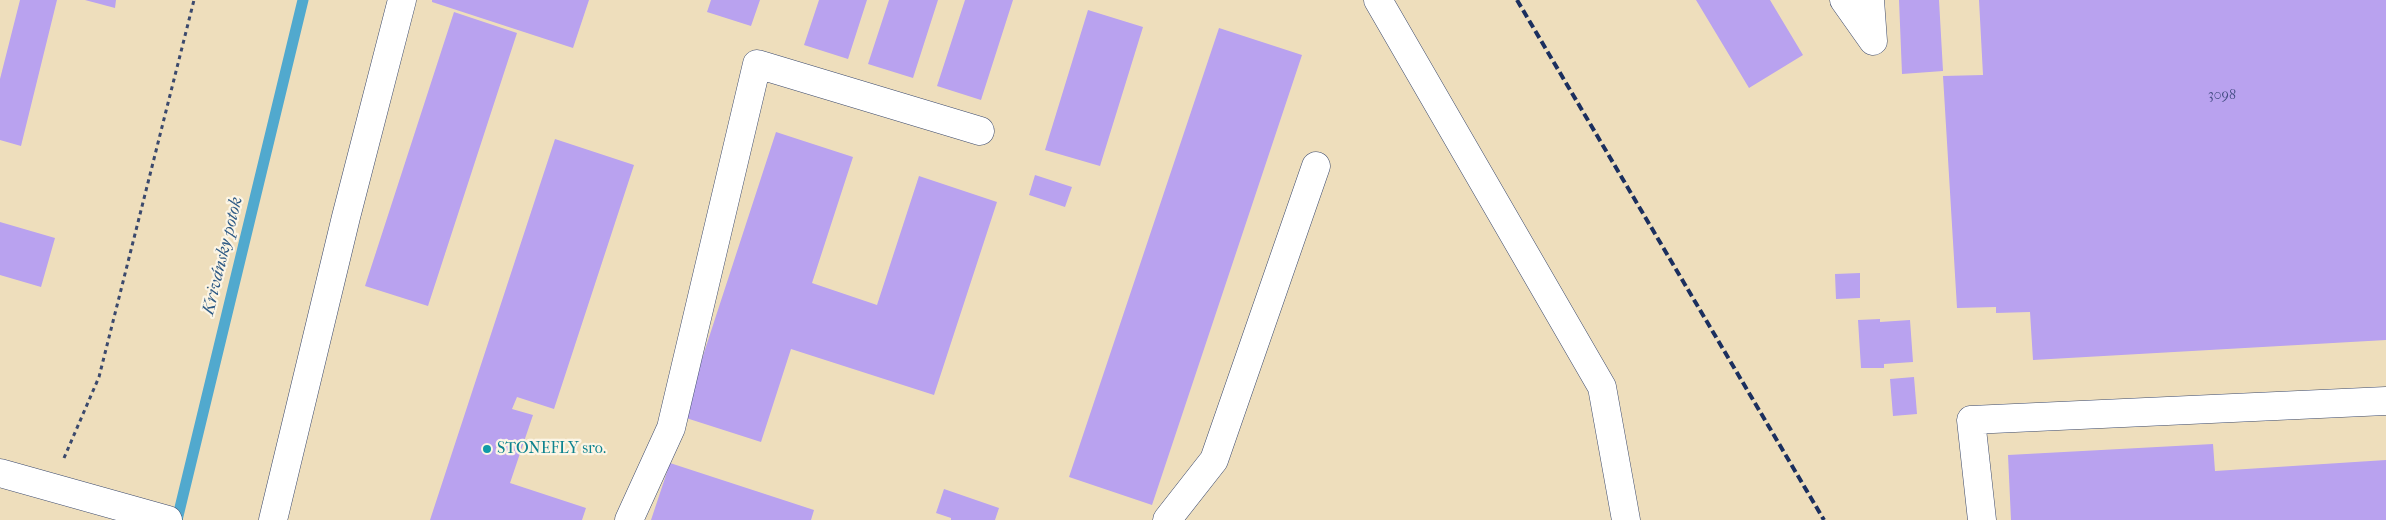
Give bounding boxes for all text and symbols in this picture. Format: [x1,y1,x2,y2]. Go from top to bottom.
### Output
house number: 3098 [2208,88,2236,104]
water label: Krivánsky potok [198,195,248,317]
place label: STONEFLY sro. [497,439,606,459]
marker: STONEFLY sro. [481,443,493,455]

